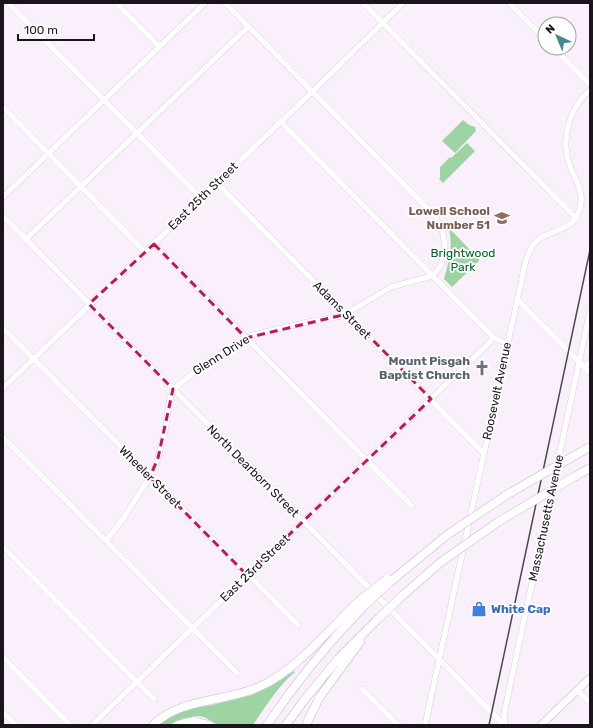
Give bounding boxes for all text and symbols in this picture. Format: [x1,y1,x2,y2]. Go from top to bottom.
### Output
scale bar [18,16,94,42]
north arrow [537,16,577,56]
text: N [543,22,558,37]
text: 100 m [24,23,58,37]
street label: East 25th Street [165,159,241,233]
place label: Lowell School Number 51 [408,204,490,232]
school or university icon: Lowell School Number 51 [493,209,511,227]
park label: Brightwood Park [431,246,495,274]
street label: Adams Street [310,278,374,342]
street label: Glenn Drive [190,332,252,378]
street label: Roosevelt Avenue [480,341,514,441]
place label: Mount Pisgah Baptist Church [379,354,470,382]
church icon: Mount Pisgah Baptist Church [473,359,491,377]
street label: North Dearborn Street [204,422,302,520]
street label: Wheeler Street [116,443,184,511]
street label: Massachusetts Avenue [526,453,566,583]
street label: East 23rd Street [217,531,293,605]
shop icon: White Cap [470,600,488,618]
place label: White Cap [491,602,551,616]

